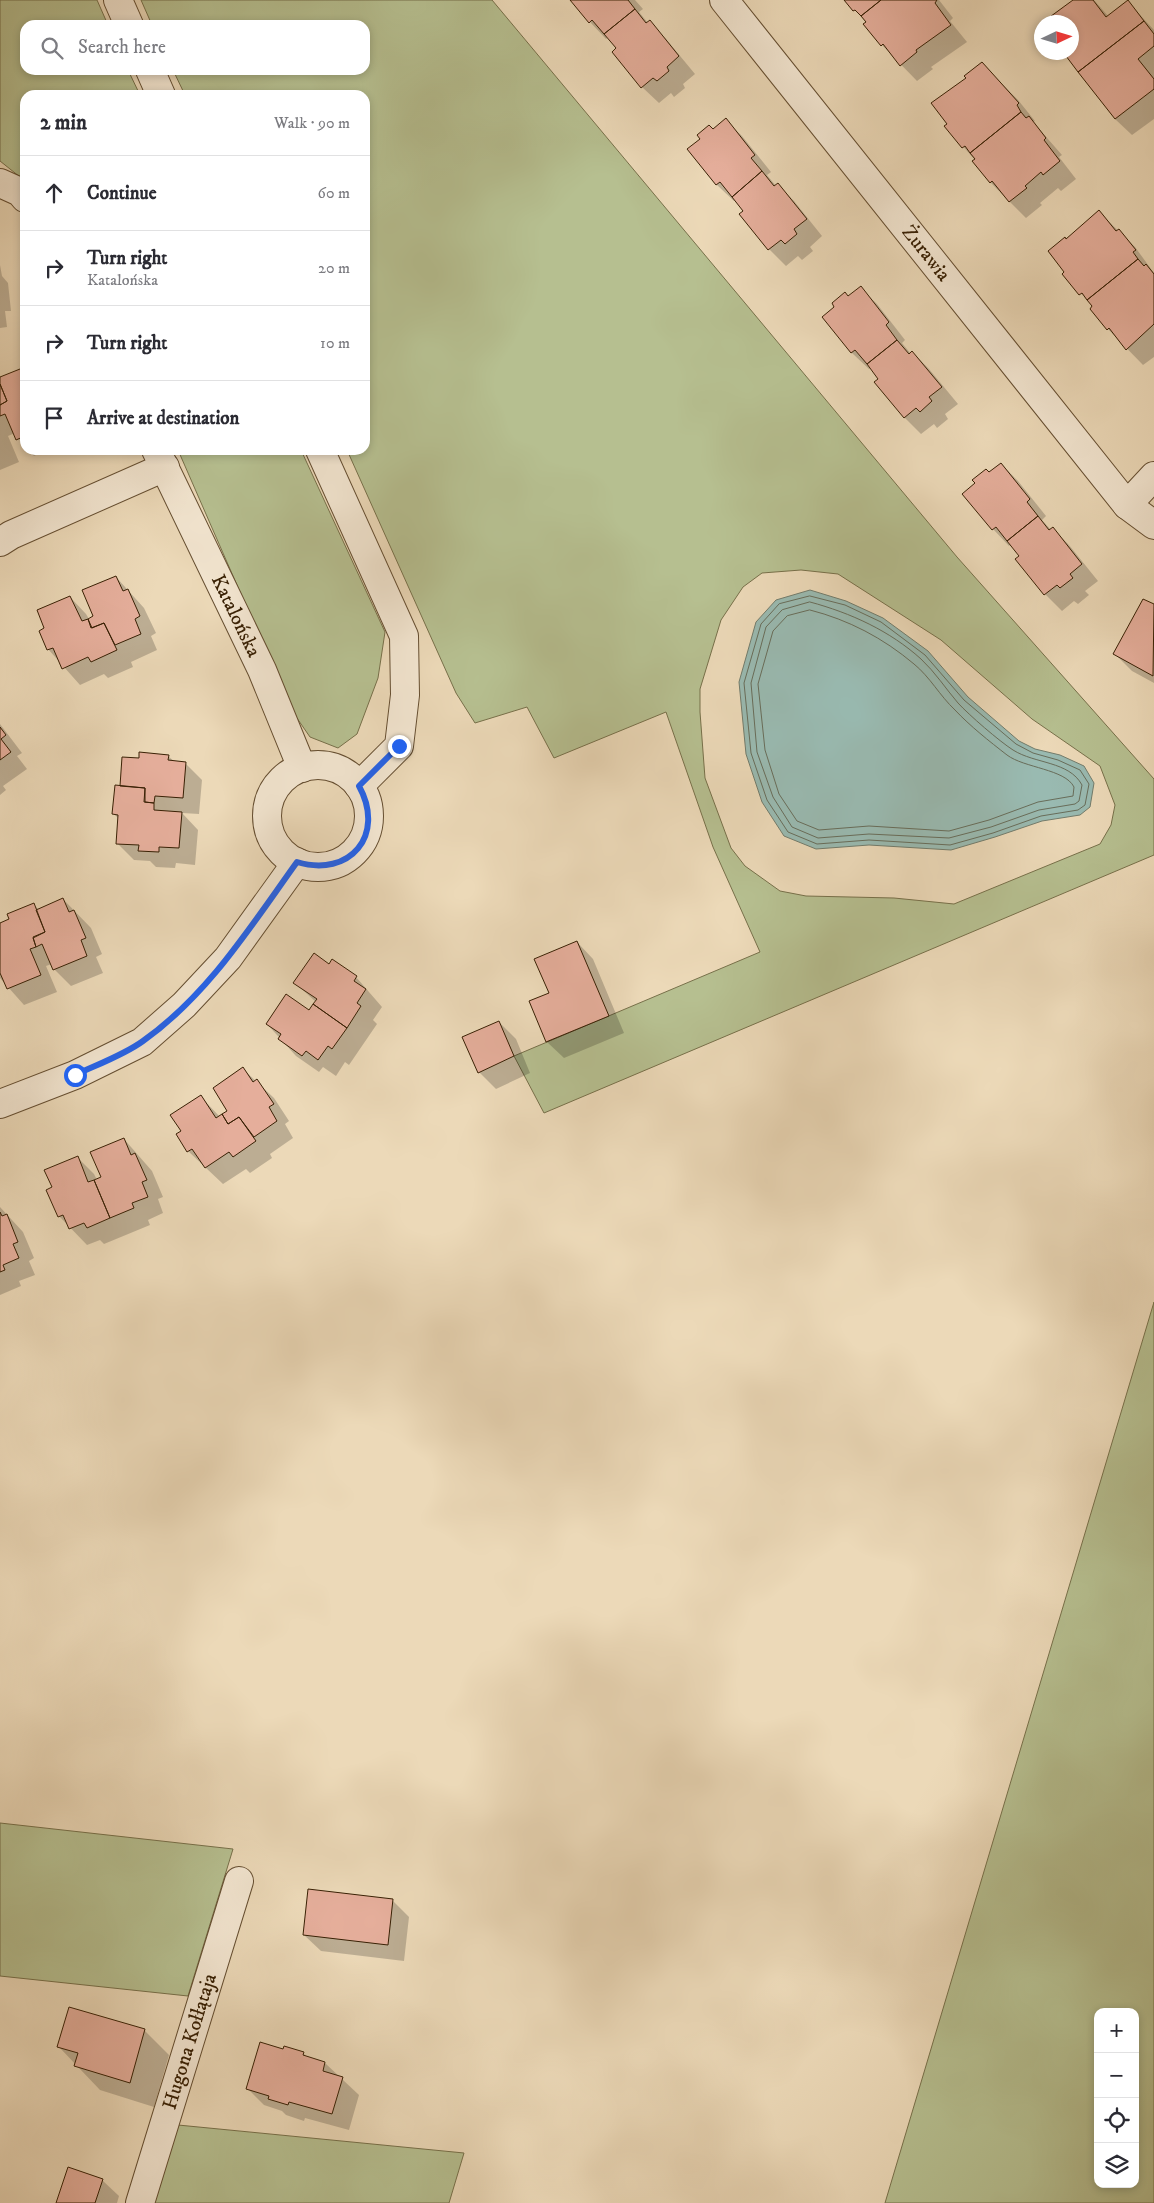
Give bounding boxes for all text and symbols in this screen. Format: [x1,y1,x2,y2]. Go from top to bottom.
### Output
north arrow [1034,15,1079,60]
search box [20,20,370,75]
icon: search [38,34,66,62]
text: Search here [78,36,166,59]
text: 2 min [40,110,87,136]
text: Walk · 90 m [274,113,350,133]
icon: ahead [40,179,68,207]
text: Continue [87,182,157,205]
text: 60 m [318,183,350,203]
street label: Żurawia [896,220,956,287]
text: Turn right [87,247,167,270]
icon: right [40,254,68,282]
text: 20 m [318,258,350,278]
text: Katalońska [87,270,158,290]
icon: right [40,329,68,357]
text: Turn right [87,332,167,355]
text: 10 m [320,333,350,353]
icon: arrive [40,404,68,432]
text: Arrive at destination [87,407,239,430]
street label: Katalońska [205,570,267,662]
route end [388,735,411,758]
route start [64,1064,87,1087]
street label: Hugona Kołłątaja [157,1970,222,2113]
map controls [1094,2008,1139,2188]
button: + [1094,2008,1139,2053]
button: − [1094,2053,1139,2098]
button: locate [1094,2098,1139,2143]
button: layers [1094,2143,1139,2188]

